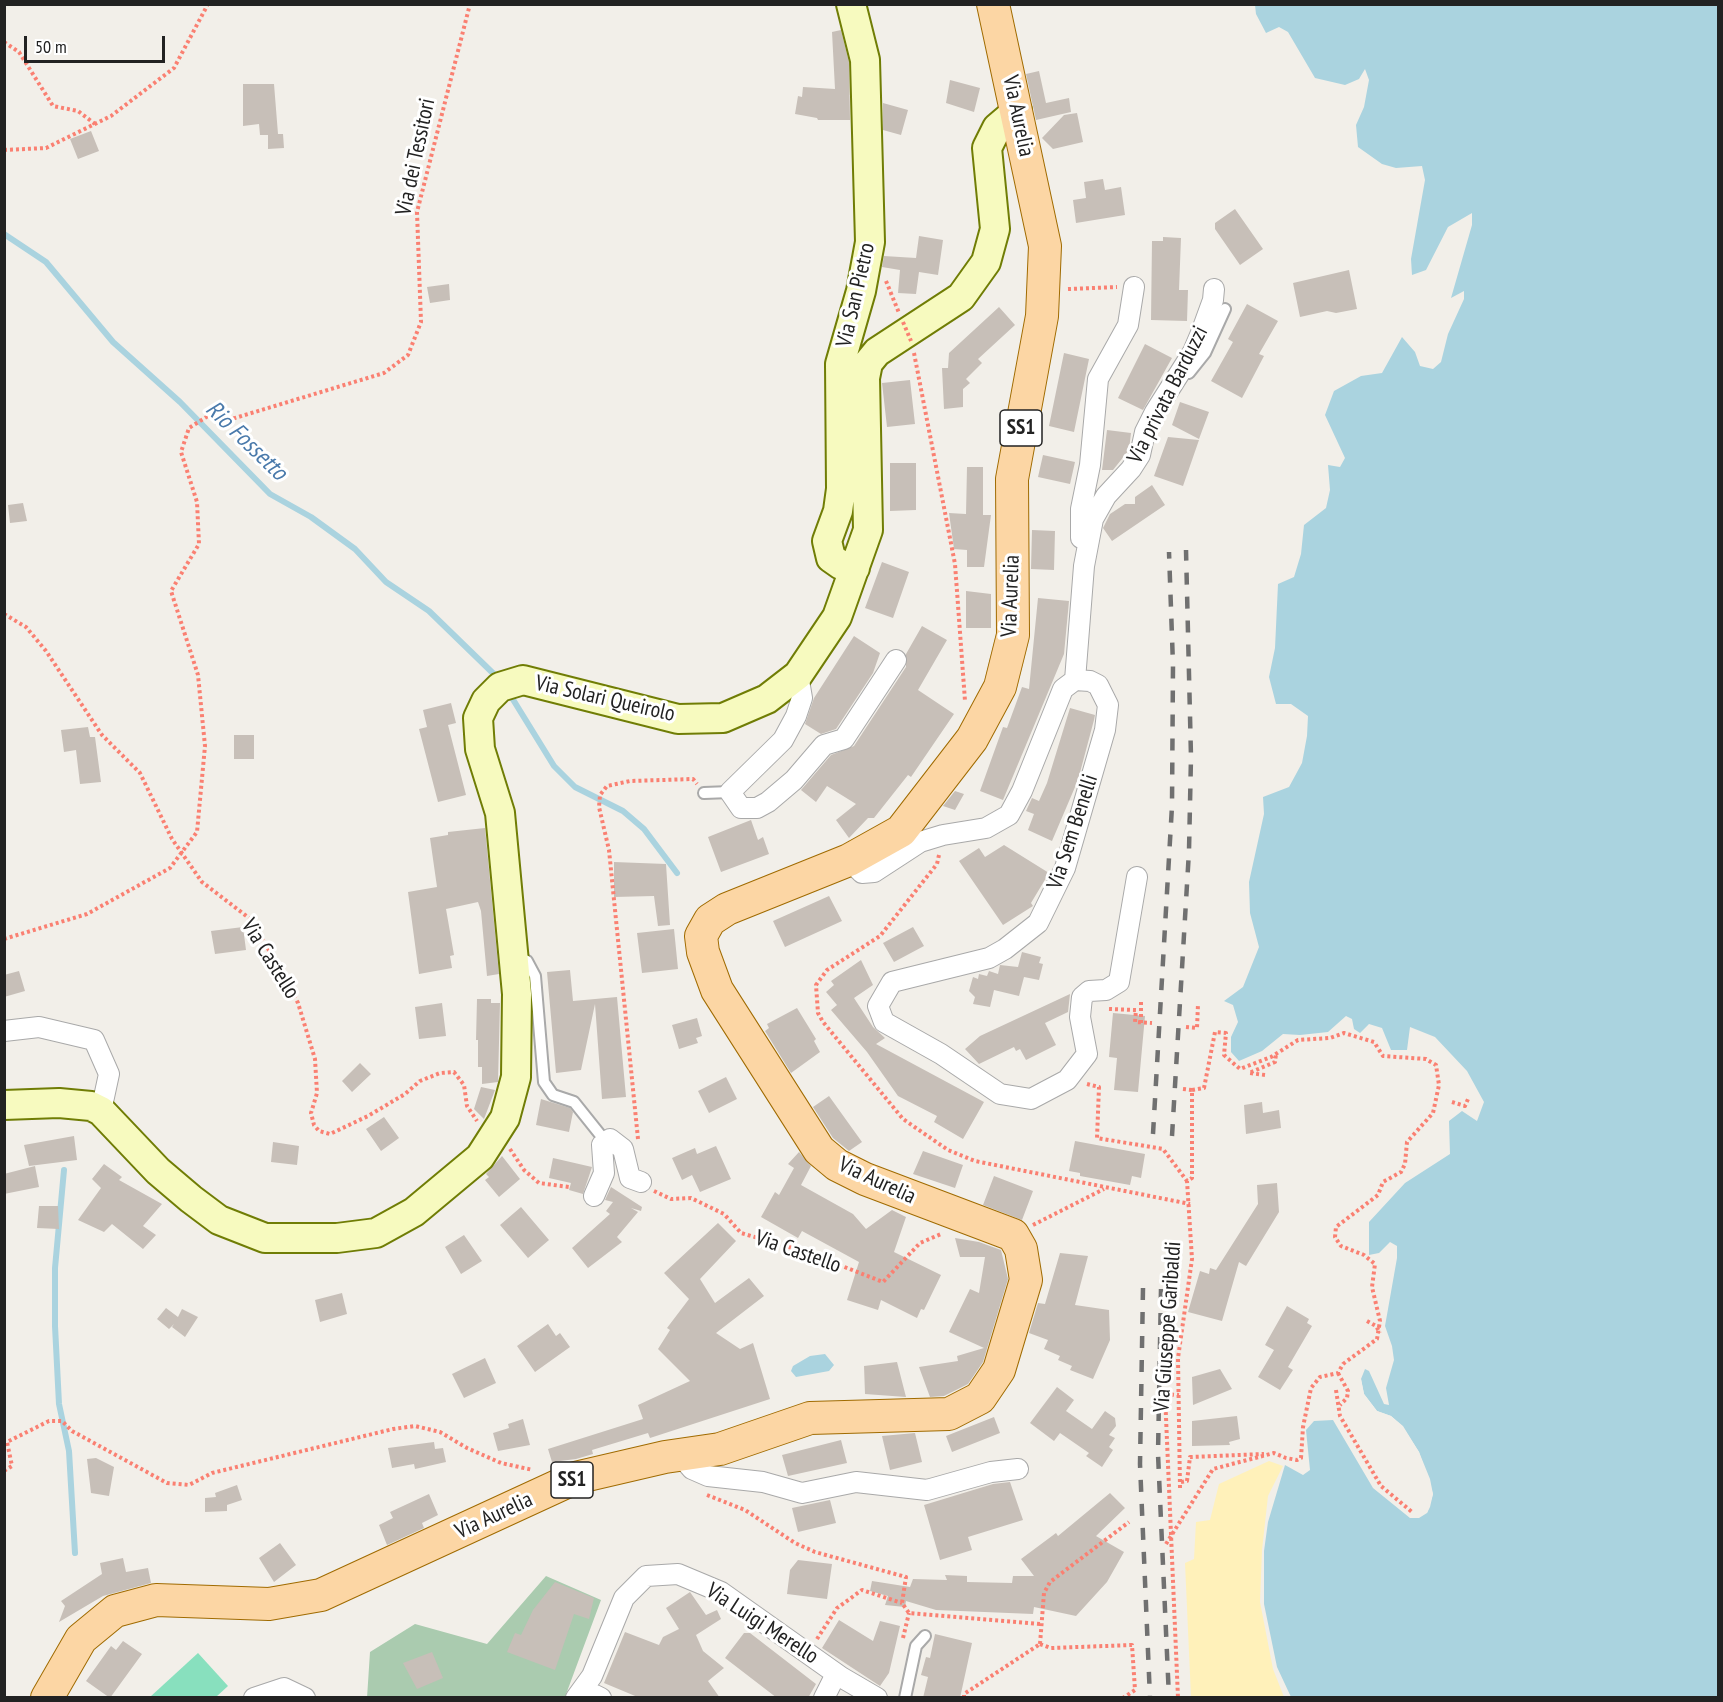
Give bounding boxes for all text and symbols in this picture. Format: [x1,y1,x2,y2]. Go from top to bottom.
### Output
scale bar [27,24,168,62]
text: 50 m [35,35,67,58]
street label: Via Aurelia [997,73,1039,159]
street label: Via dei Tessitori [391,96,441,218]
street label: Via San Pietro [831,240,881,350]
street label: Via privata Barduzzi [1122,322,1214,468]
water label: Rio Fossetto [199,395,293,487]
road number: SS1 [1000,410,1042,446]
street label: Via Aurelia [996,554,1026,638]
street label: Via Solari Queirolo [533,670,677,728]
street label: Via Sem Benelli [1042,771,1104,893]
street label: Via Castello [235,914,305,1004]
street label: Via Aurelia [834,1152,920,1210]
street label: Via Castello [752,1225,844,1279]
street label: Via Giuseppe Garibaldi [1149,1241,1187,1413]
road number: SS1 [551,1462,593,1498]
street label: Via Aurelia [451,1487,537,1545]
street label: Via Luigi Merello [701,1578,823,1670]

